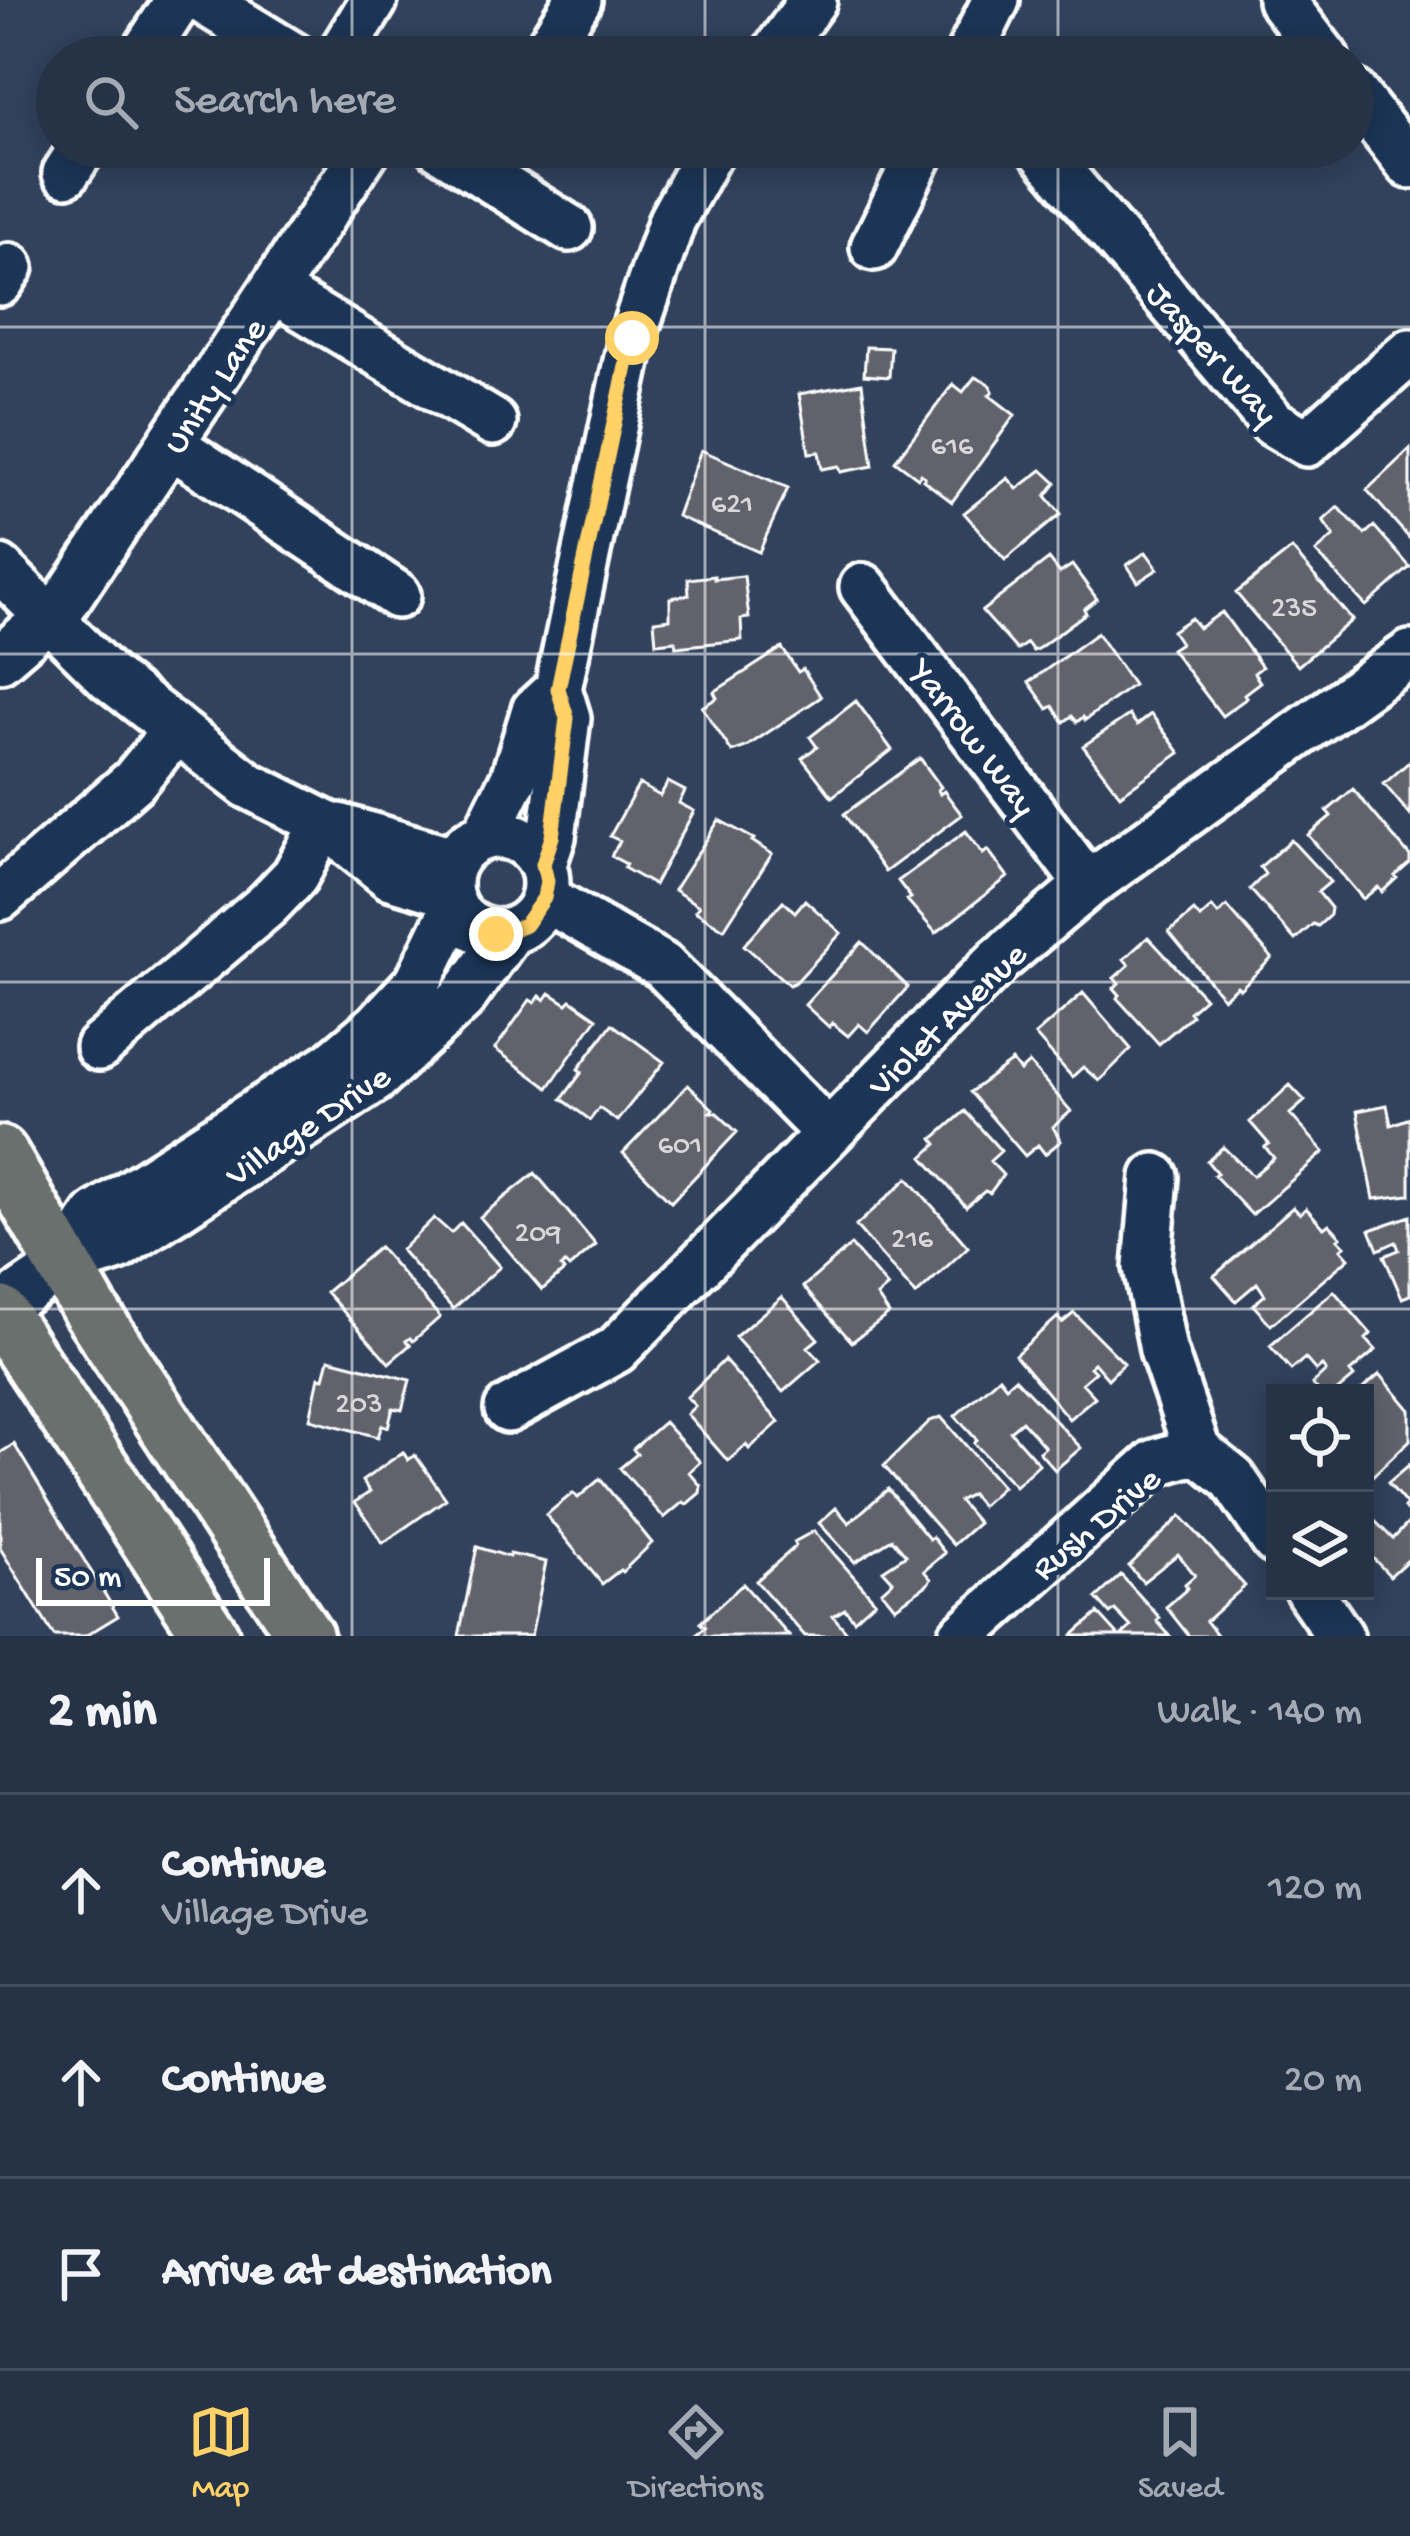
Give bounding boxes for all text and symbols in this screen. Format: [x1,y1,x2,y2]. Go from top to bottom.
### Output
search box [36,36,1374,168]
icon: search [78,69,144,135]
text: Search here [174,76,396,129]
street label: Jasper Way [1135,275,1286,436]
street label: Unity Lane [156,311,279,464]
route start [605,311,659,365]
house number: 616 [931,431,974,466]
house number: 621 [711,489,753,524]
house number: 235 [1271,593,1317,628]
street label: Yarrow Way [896,650,1044,827]
route end [469,907,523,961]
street label: Violet Avenue [860,935,1038,1109]
street label: Village Drive [218,1057,401,1200]
house number: 601 [658,1130,702,1165]
house number: 209 [515,1218,561,1253]
house number: 216 [891,1224,934,1259]
map controls [1266,1384,1374,1600]
button: locate [1266,1384,1374,1492]
house number: 203 [335,1389,383,1424]
street label: Rush Drive [1025,1459,1172,1592]
button: layers [1266,1492,1374,1600]
scale bar [36,1552,270,1605]
text: 50 m [54,1560,121,1598]
text: 2 min [48,1684,157,1744]
text: Walk · 140 m [1157,1691,1362,1737]
text: Continue [162,1840,325,1893]
icon: ahead [48,1857,114,1923]
text: 120 m [1268,1867,1362,1913]
text: Village Drive [162,1893,368,1939]
icon: ahead [48,2049,114,2115]
text: Continue [162,2055,325,2108]
text: 20 m [1284,2059,1362,2105]
icon: arrive [48,2241,114,2307]
text: Arrive at destination [162,2247,551,2300]
tab: Map [188,2399,254,2509]
tab: Directions [629,2399,763,2509]
tab: Saved [1138,2399,1222,2509]

